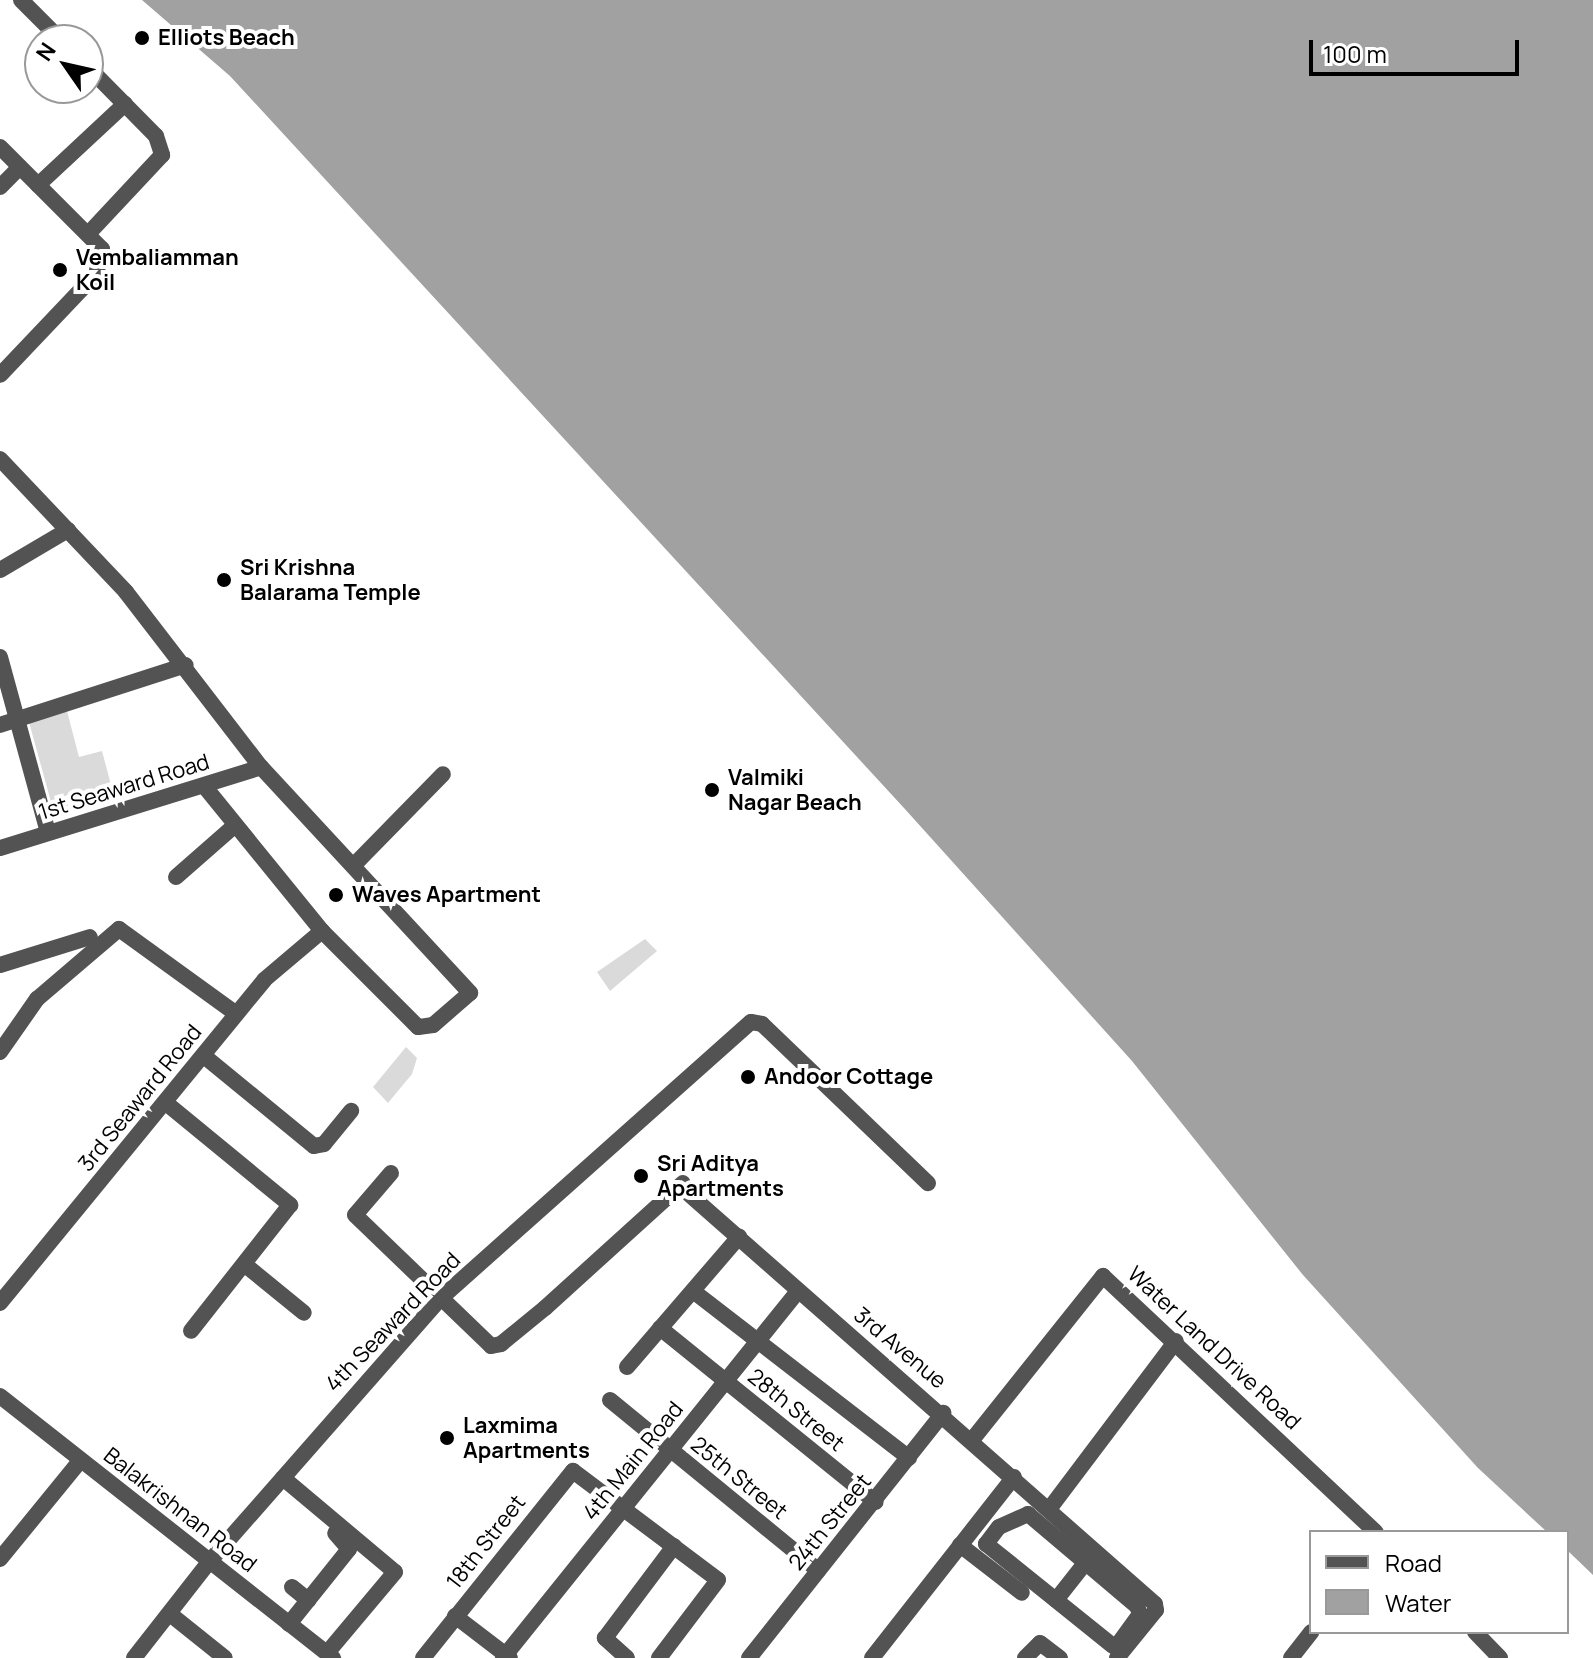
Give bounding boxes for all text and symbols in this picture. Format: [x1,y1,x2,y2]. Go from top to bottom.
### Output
north arrow [24,24,104,104]
scale bar [1313,24,1523,74]
place label: Elliots Beach [158,25,295,51]
marker: Elliots Beach [133,29,151,47]
text: N [29,37,63,67]
text: 100 m [1323,37,1387,70]
place label: Vembaliamman Koil [76,244,239,296]
marker: Vembaliamman Koil [51,261,69,279]
place label: Sri Krishna Balarama Temple [240,554,421,606]
marker: Sri Krishna Balarama Temple [215,571,233,589]
street label: 1st Seaward Road [35,748,213,826]
place label: Valmiki Nagar Beach [728,764,862,816]
marker: Valmiki Nagar Beach [703,781,721,799]
place label: Waves Apartment [352,882,541,908]
marker: Waves Apartment [327,886,345,904]
street label: 3rd Seaward Road [73,1019,207,1177]
place label: Andoor Cottage [764,1064,933,1090]
marker: Andoor Cottage [739,1068,757,1086]
place label: Sri Aditya Apartments [657,1150,784,1202]
marker: Sri Aditya Apartments [632,1167,650,1185]
street label: 4th Seaward Road [320,1247,466,1397]
street label: Water Land Drive Road [1122,1261,1306,1435]
street label: 3rd Avenue [848,1302,952,1394]
street label: 28th Street [743,1363,849,1457]
street label: 4th Main Road [577,1396,689,1526]
place label: Laxmima Apartments [463,1412,590,1464]
marker: Laxmima Apartments [438,1429,456,1447]
street label: 25th Street [686,1431,792,1525]
street label: Balakrishnan Road [98,1442,262,1578]
street label: 24th Street [783,1469,877,1575]
street label: 18th Street [441,1490,531,1594]
legend [1309,1530,1569,1634]
text: Road [1385,1546,1442,1579]
text: Water [1385,1586,1452,1619]

